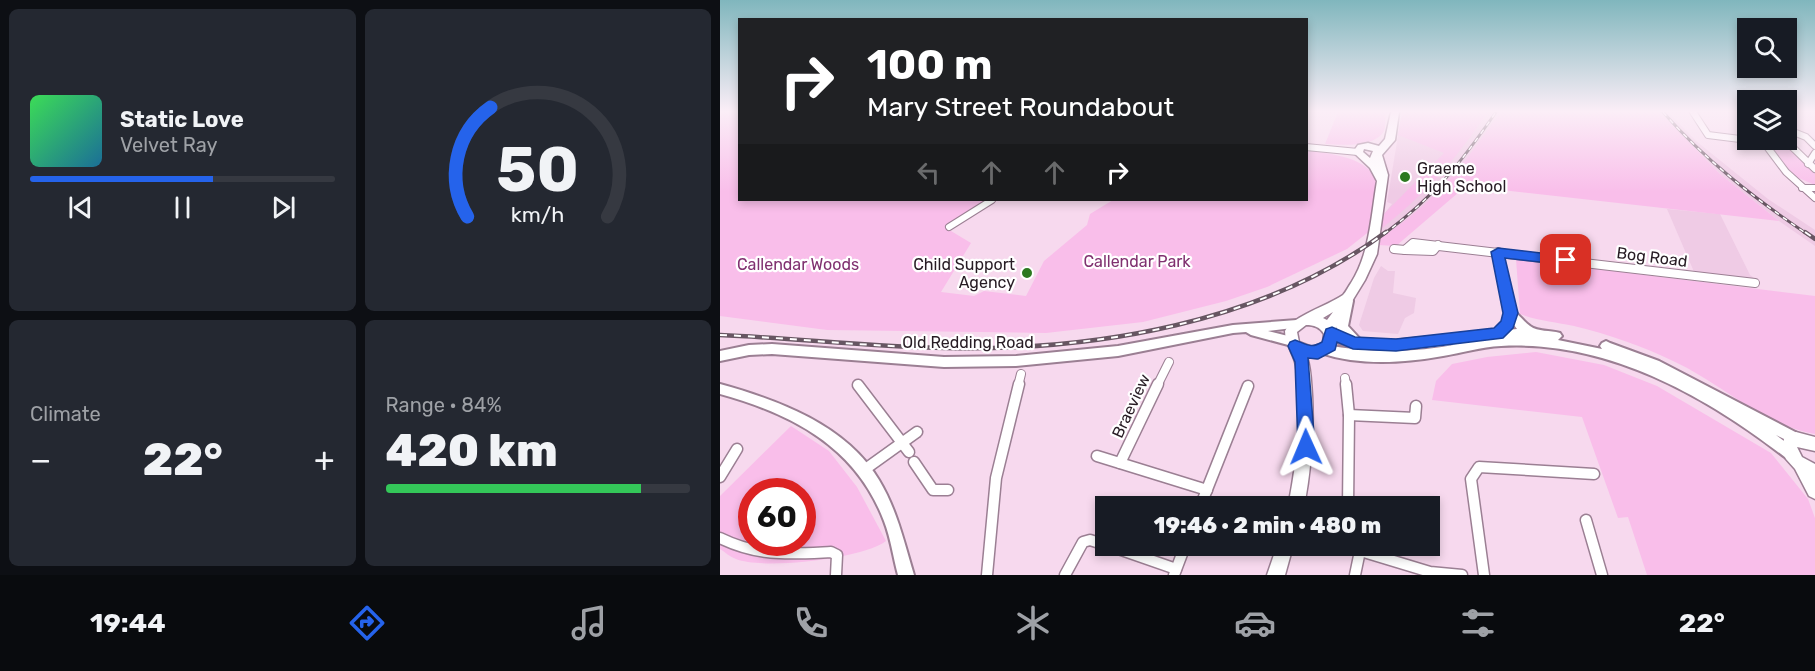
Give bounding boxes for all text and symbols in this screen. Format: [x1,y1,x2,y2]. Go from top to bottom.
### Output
map controls [1737,18,1797,150]
button: search [1737,18,1797,78]
text: 100 m [867,40,992,90]
icon: right [768,42,846,120]
button: layers [1737,90,1797,150]
text: Mary Street Roundabout [867,91,1174,123]
text: Static Love [120,106,244,133]
text: Velvet Ray [120,133,218,157]
text: 50 [496,133,579,207]
icon: left [912,156,945,189]
icon: ahead [975,156,1008,189]
icon: ahead [1038,156,1071,189]
icon: right [1101,156,1134,189]
place label: Graeme High School [1417,159,1506,196]
marker: Graeme High School [1398,170,1412,184]
icon: previous [64,191,97,224]
icon: pause [166,191,199,224]
icon: next [267,191,300,224]
text: km/h [511,202,565,227]
pin [1540,234,1591,285]
icon: arrive [1549,243,1582,276]
street label: Bog Road [1615,243,1689,271]
park label: Callendar Park [1083,252,1191,271]
park label: Callendar Woods [737,255,859,274]
place label: Child Support Agency [913,255,1015,292]
marker: Child Support Agency [1020,266,1034,280]
street label: Old Redding Road [902,333,1034,352]
street label: Braeview [1108,371,1154,441]
text: Range · 84% [386,393,502,417]
text: Climate [30,402,101,426]
position arrow [1274,415,1338,479]
text: 420 km [386,424,558,477]
text: 22° [143,433,223,486]
text: − [30,440,51,479]
text: + [314,440,334,479]
speed limit sign: 60 [738,478,816,556]
text: 19:46 · 2 min · 480 m [1154,512,1381,539]
icon: directions [346,602,388,644]
icon: music [568,602,610,644]
icon: phone [790,602,832,644]
icon: climate [1012,602,1054,644]
icon: car [1234,602,1276,644]
icon: filters [1457,602,1499,644]
text: 19:44 [90,607,166,639]
text: 22° [1679,607,1725,639]

